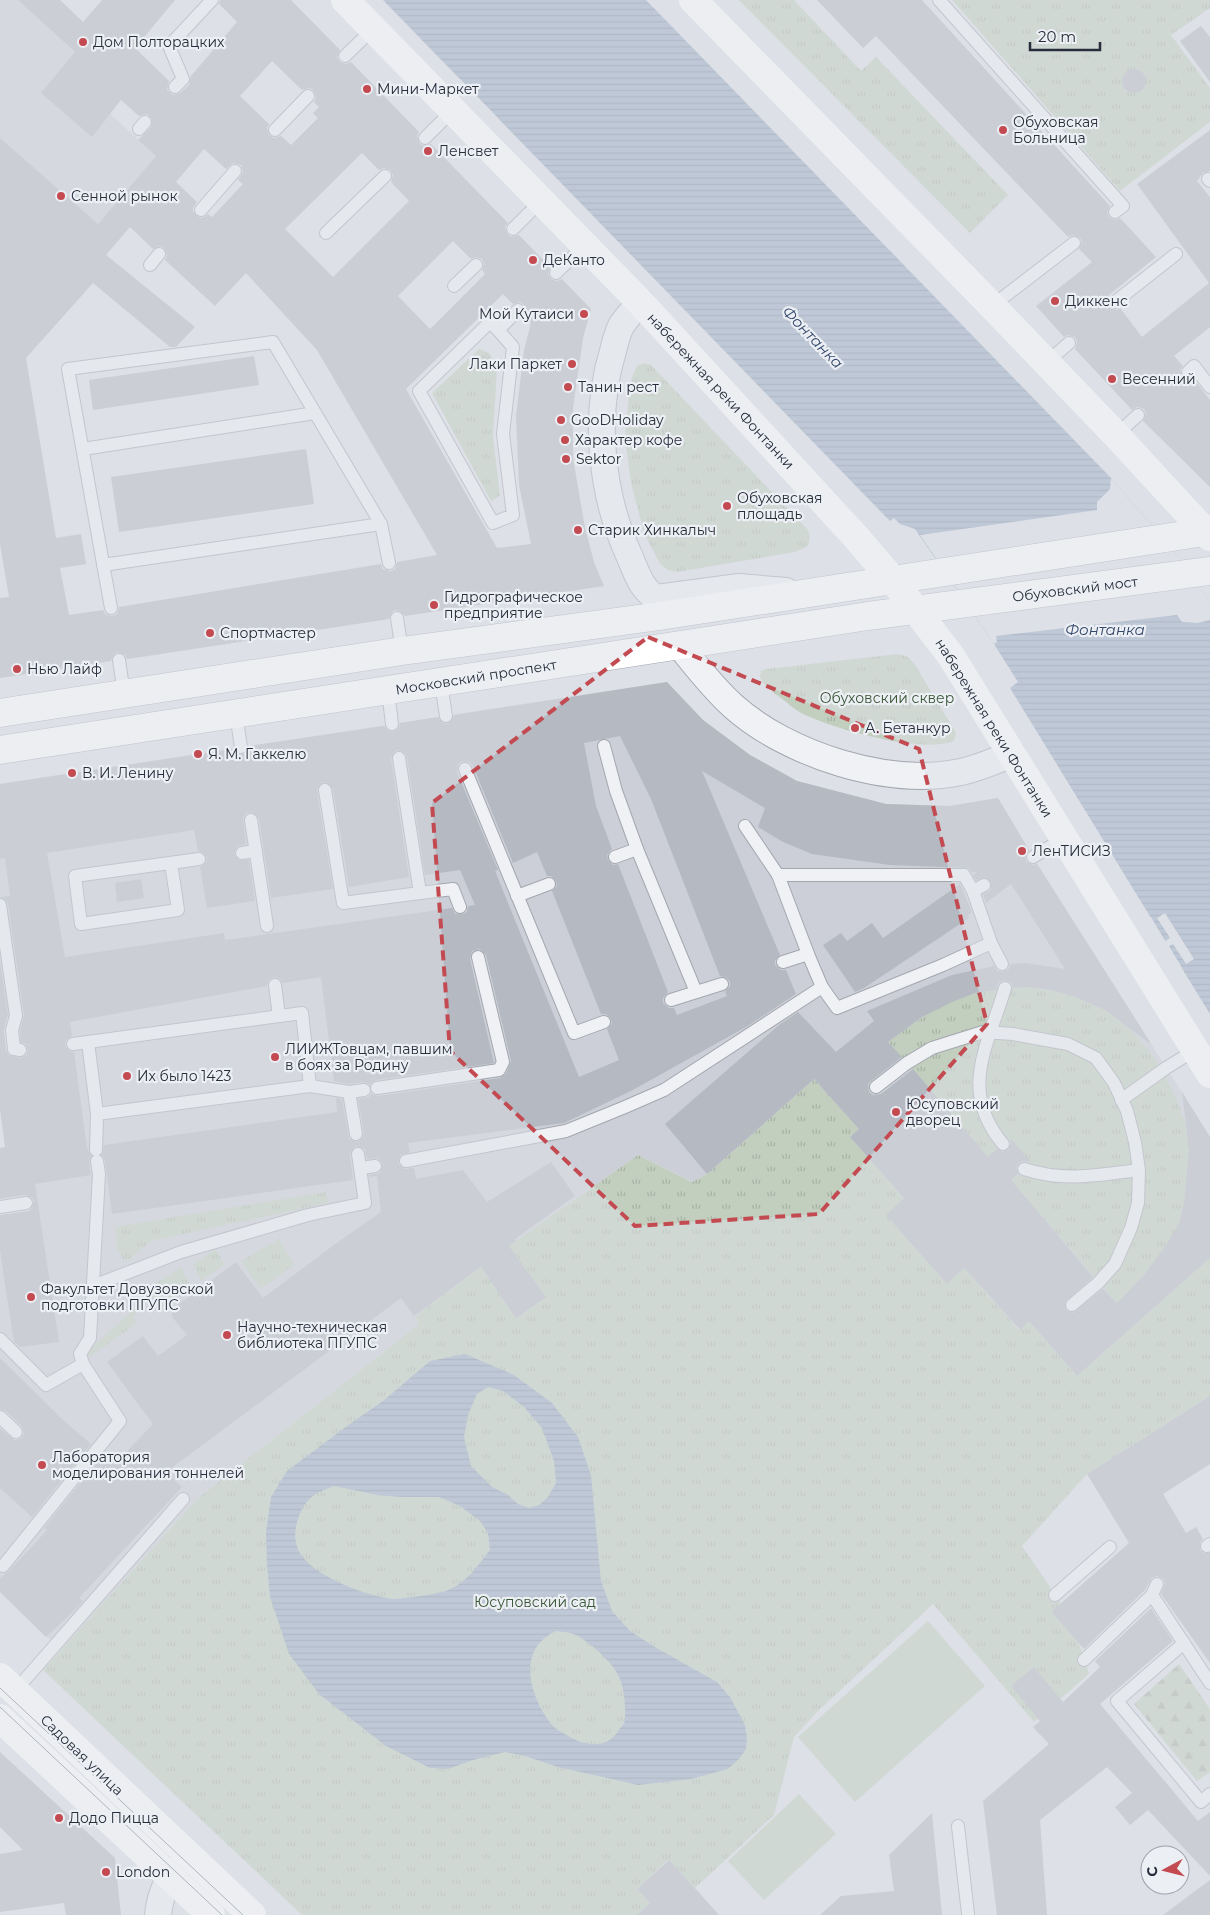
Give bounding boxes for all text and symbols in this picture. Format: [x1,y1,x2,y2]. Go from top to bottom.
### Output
scale bar [1030,20,1100,52]
text: 20 m [1038,27,1076,46]
place label: Дом Полторацких [93,33,225,51]
marker: Дом Полторацких [77,36,89,48]
place label: Мини-Маркет [377,80,479,98]
marker: Мини-Маркет [361,83,373,95]
place label: Обуховская Больница [1013,113,1099,147]
marker: Обуховская Больница [997,124,1009,136]
place label: Ленсвет [438,142,499,160]
marker: Ленсвет [422,145,434,157]
place label: Сенной рынок [71,187,178,205]
marker: Сенной рынок [55,190,67,202]
place label: ДеКанто [543,251,605,269]
marker: ДеКанто [527,254,539,266]
place label: Диккенс [1065,292,1128,310]
marker: Диккенс [1049,295,1061,307]
water label: Фонтанка [779,302,847,372]
place label: Мой Кутаиси [479,305,574,323]
marker: Мой Кутаиси [578,308,590,320]
street label: набережная реки Фонтанки [644,309,798,473]
place label: Лаки Паркет [469,355,562,373]
marker: Лаки Паркет [566,358,578,370]
place label: Весенний [1122,370,1196,388]
marker: Весенний [1106,373,1118,385]
place label: Танин рест [578,378,659,396]
marker: Танин рест [562,381,574,393]
place label: GooDHoliday [571,411,664,429]
marker: GooDHoliday [555,414,567,426]
place label: Характер кофе [575,431,682,449]
marker: Характер кофе [559,434,571,446]
place label: Sektor [576,450,622,468]
marker: Sektor [560,453,572,465]
place label: Обуховская площадь [737,489,823,523]
marker: Обуховская площадь [721,500,733,512]
place label: Старик Хинкалыч [588,521,716,539]
marker: Старик Хинкалыч [572,524,584,536]
street label: Обуховский мост [1011,572,1139,606]
place label: Гидрографическое предприятие [444,588,583,622]
marker: Гидрографическое предприятие [428,599,440,611]
water label: Фонтанка [1065,620,1145,639]
place label: Спортмастер [220,624,316,642]
marker: Спортмастер [204,627,216,639]
street label: набережная реки Фонтанки [931,635,1057,821]
street label: Московский проспект [394,655,558,699]
place label: Нью Лайф [27,660,102,678]
marker: Нью Лайф [11,663,23,675]
park label: Обуховский сквер [820,689,954,707]
place label: А. Бетанкур [865,719,951,737]
marker: А. Бетанкур [849,722,861,734]
place label: Я. М. Гаккелю [208,745,306,763]
marker: Я. М. Гаккелю [192,748,204,760]
place label: В. И. Ленину [82,764,173,782]
marker: В. И. Ленину [66,767,78,779]
place label: ЛенТИСИЗ [1032,842,1111,860]
marker: ЛенТИСИЗ [1016,845,1028,857]
place label: ЛИИЖТовцам, павшим в боях за Родину [285,1040,453,1074]
marker: ЛИИЖТовцам, павшим в боях за Родину [269,1051,281,1063]
place label: Их было 1423 [137,1067,231,1085]
marker: Их было 1423 [121,1070,133,1082]
place label: Юсуповский дворец [906,1095,999,1129]
marker: Юсуповский дворец [890,1106,902,1118]
place label: Факультет Довузовской подготовки ПГУПС [41,1280,214,1314]
marker: Факультет Довузовской подготовки ПГУПС [25,1291,37,1303]
place label: Научно-техническая библиотека ПГУПС [237,1318,387,1352]
marker: Научно-техническая библиотека ПГУПС [221,1329,233,1341]
place label: Лаборатория моделирования тоннелей [52,1448,244,1482]
marker: Лаборатория моделирования тоннелей [36,1459,48,1471]
park label: Юсуповский сад [474,1593,596,1611]
street label: Садовая улица [37,1711,127,1799]
place label: Додо Пицца [69,1809,159,1827]
marker: Додо Пицца [53,1812,65,1824]
north arrow [1140,1845,1190,1895]
place label: London [116,1863,170,1881]
text: С [1143,1865,1162,1878]
marker: London [100,1866,112,1878]

